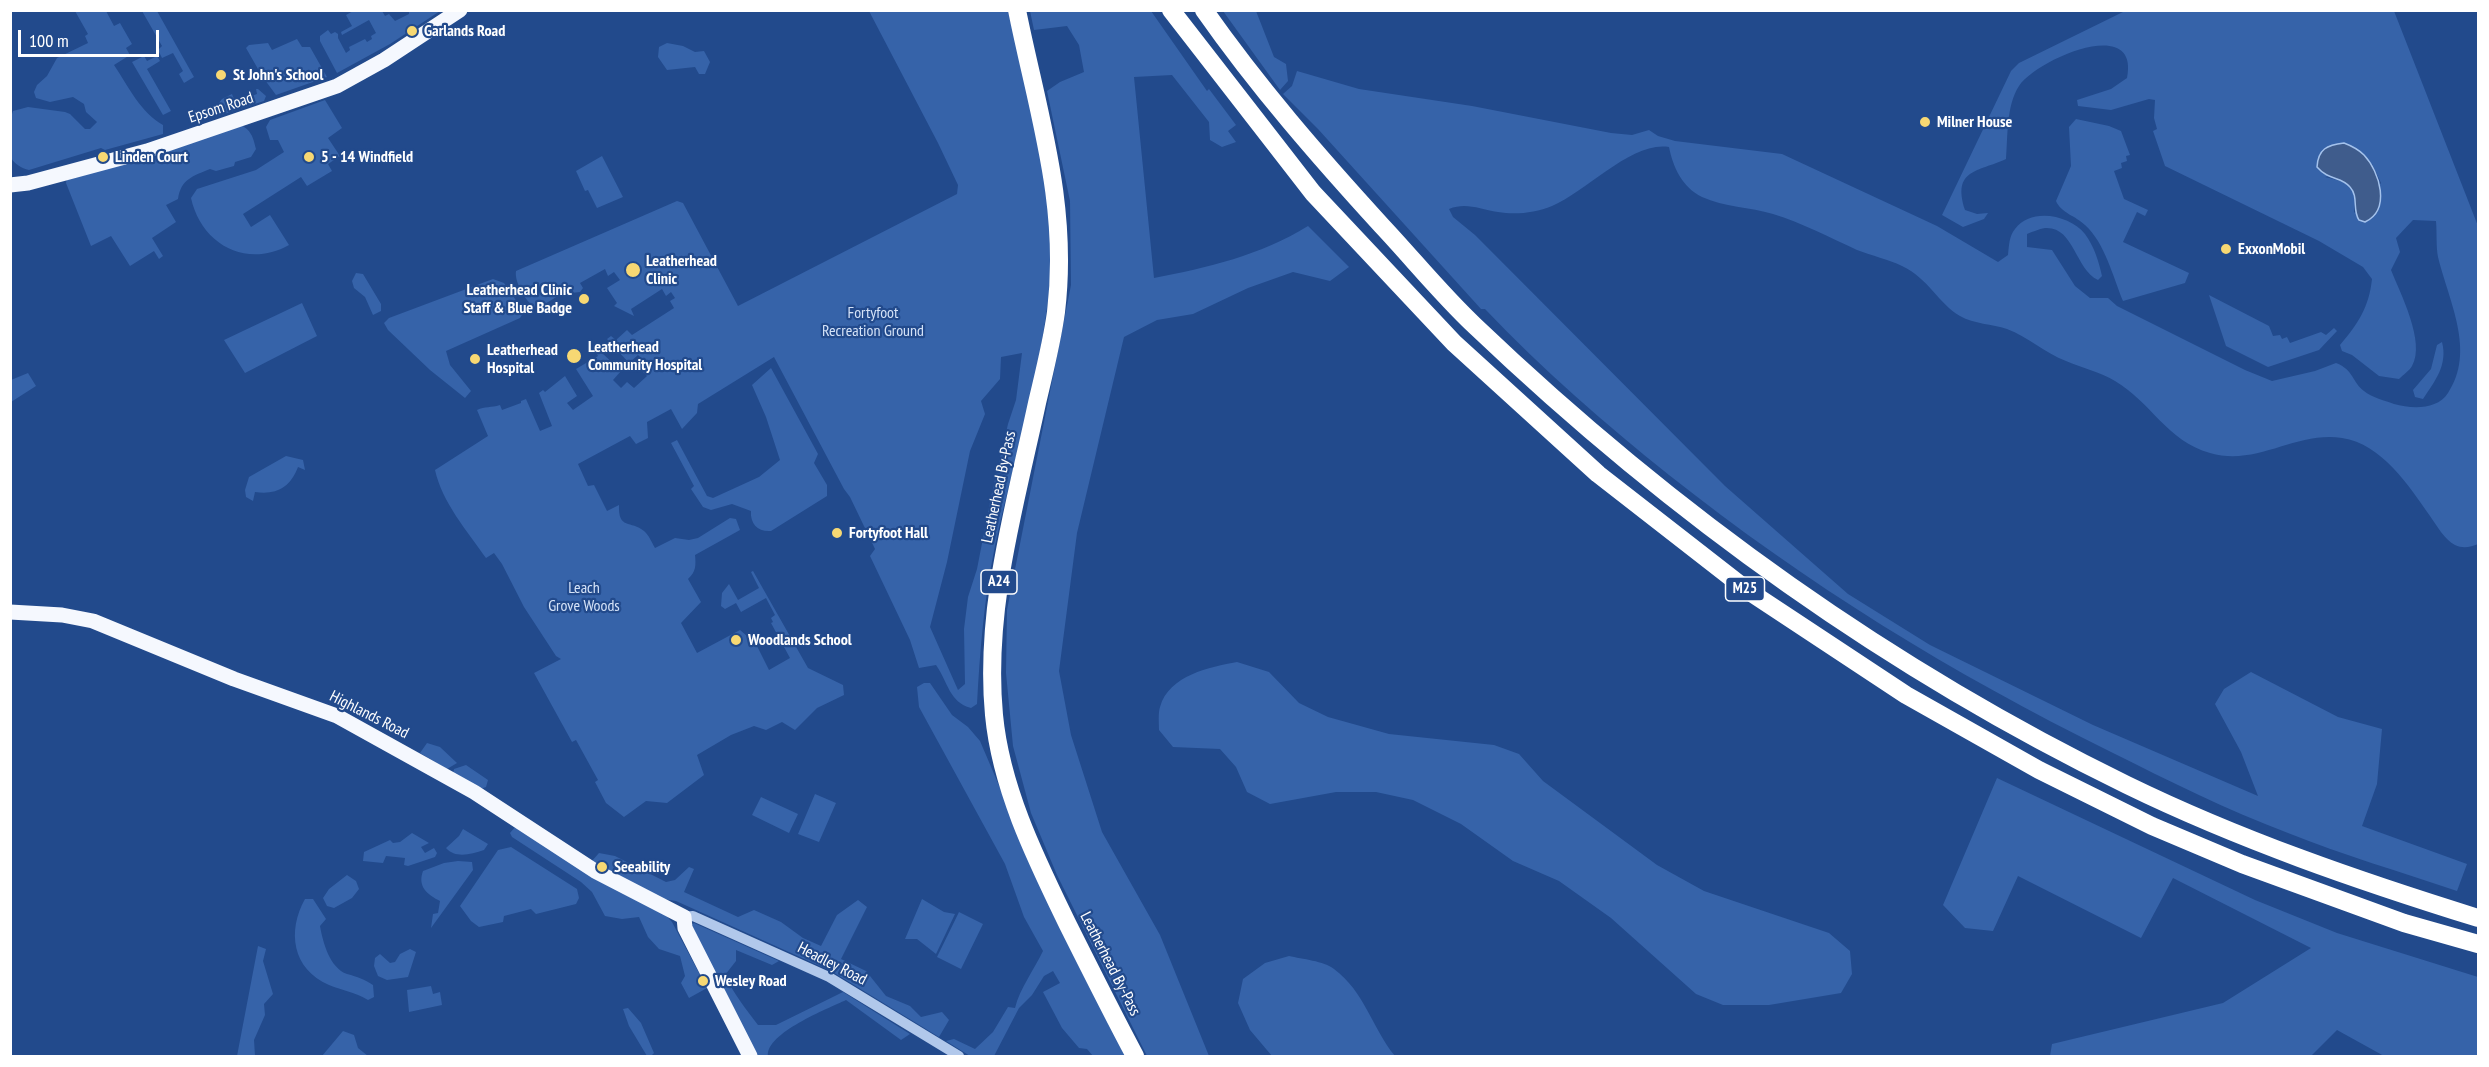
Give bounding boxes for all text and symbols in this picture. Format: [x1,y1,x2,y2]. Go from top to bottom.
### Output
scale bar [21,18,162,56]
place label: Garlands Road [424,21,505,41]
marker: Garlands Road [405,24,419,38]
text: 100 m [29,29,69,52]
place label: St John's School [233,65,323,85]
marker: St John's School [214,68,228,82]
street label: Epsom Road [186,88,256,128]
place label: Milner House [1937,112,2012,132]
marker: Milner House [1918,115,1932,129]
place label: Linden Court [115,147,188,167]
place label: 5 - 14 Windfield [321,147,413,167]
marker: Linden Court [96,150,110,164]
marker: 5 - 14 Windfield [302,150,316,164]
place label: ExxonMobil [2238,239,2305,259]
marker: ExxonMobil [2219,242,2233,256]
place label: Leatherhead Clinic [646,251,717,289]
marker: Leatherhead Clinic [624,261,642,279]
place label: Leatherhead Clinic Staff & Blue Badge [463,280,572,318]
marker: Leatherhead Clinic Staff & Blue Badge [577,292,591,306]
park label: Fortyfoot Recreation Ground [822,303,924,341]
place label: Leatherhead Community Hospital [588,337,702,375]
place label: Leatherhead Hospital [487,340,558,378]
marker: Leatherhead Community Hospital [565,347,583,365]
marker: Leatherhead Hospital [468,352,482,366]
street label: Leatherhead By-Pass [978,429,1020,545]
place label: Fortyfoot Hall [849,523,928,543]
marker: Fortyfoot Hall [830,526,844,540]
road number: A24 [981,570,1017,594]
road number: M25 [1726,577,1764,601]
park label: Leach Grove Woods [548,578,620,616]
place label: Woodlands School [748,630,852,650]
marker: Woodlands School [729,633,743,647]
street label: Highlands Road [326,687,412,743]
place label: Seeability [614,857,670,877]
marker: Seeability [595,860,609,874]
street label: Leatherhead By-Pass [1076,909,1144,1019]
street label: Headley Road [794,938,870,990]
place label: Wesley Road [715,971,787,991]
marker: Wesley Road [696,974,710,988]

